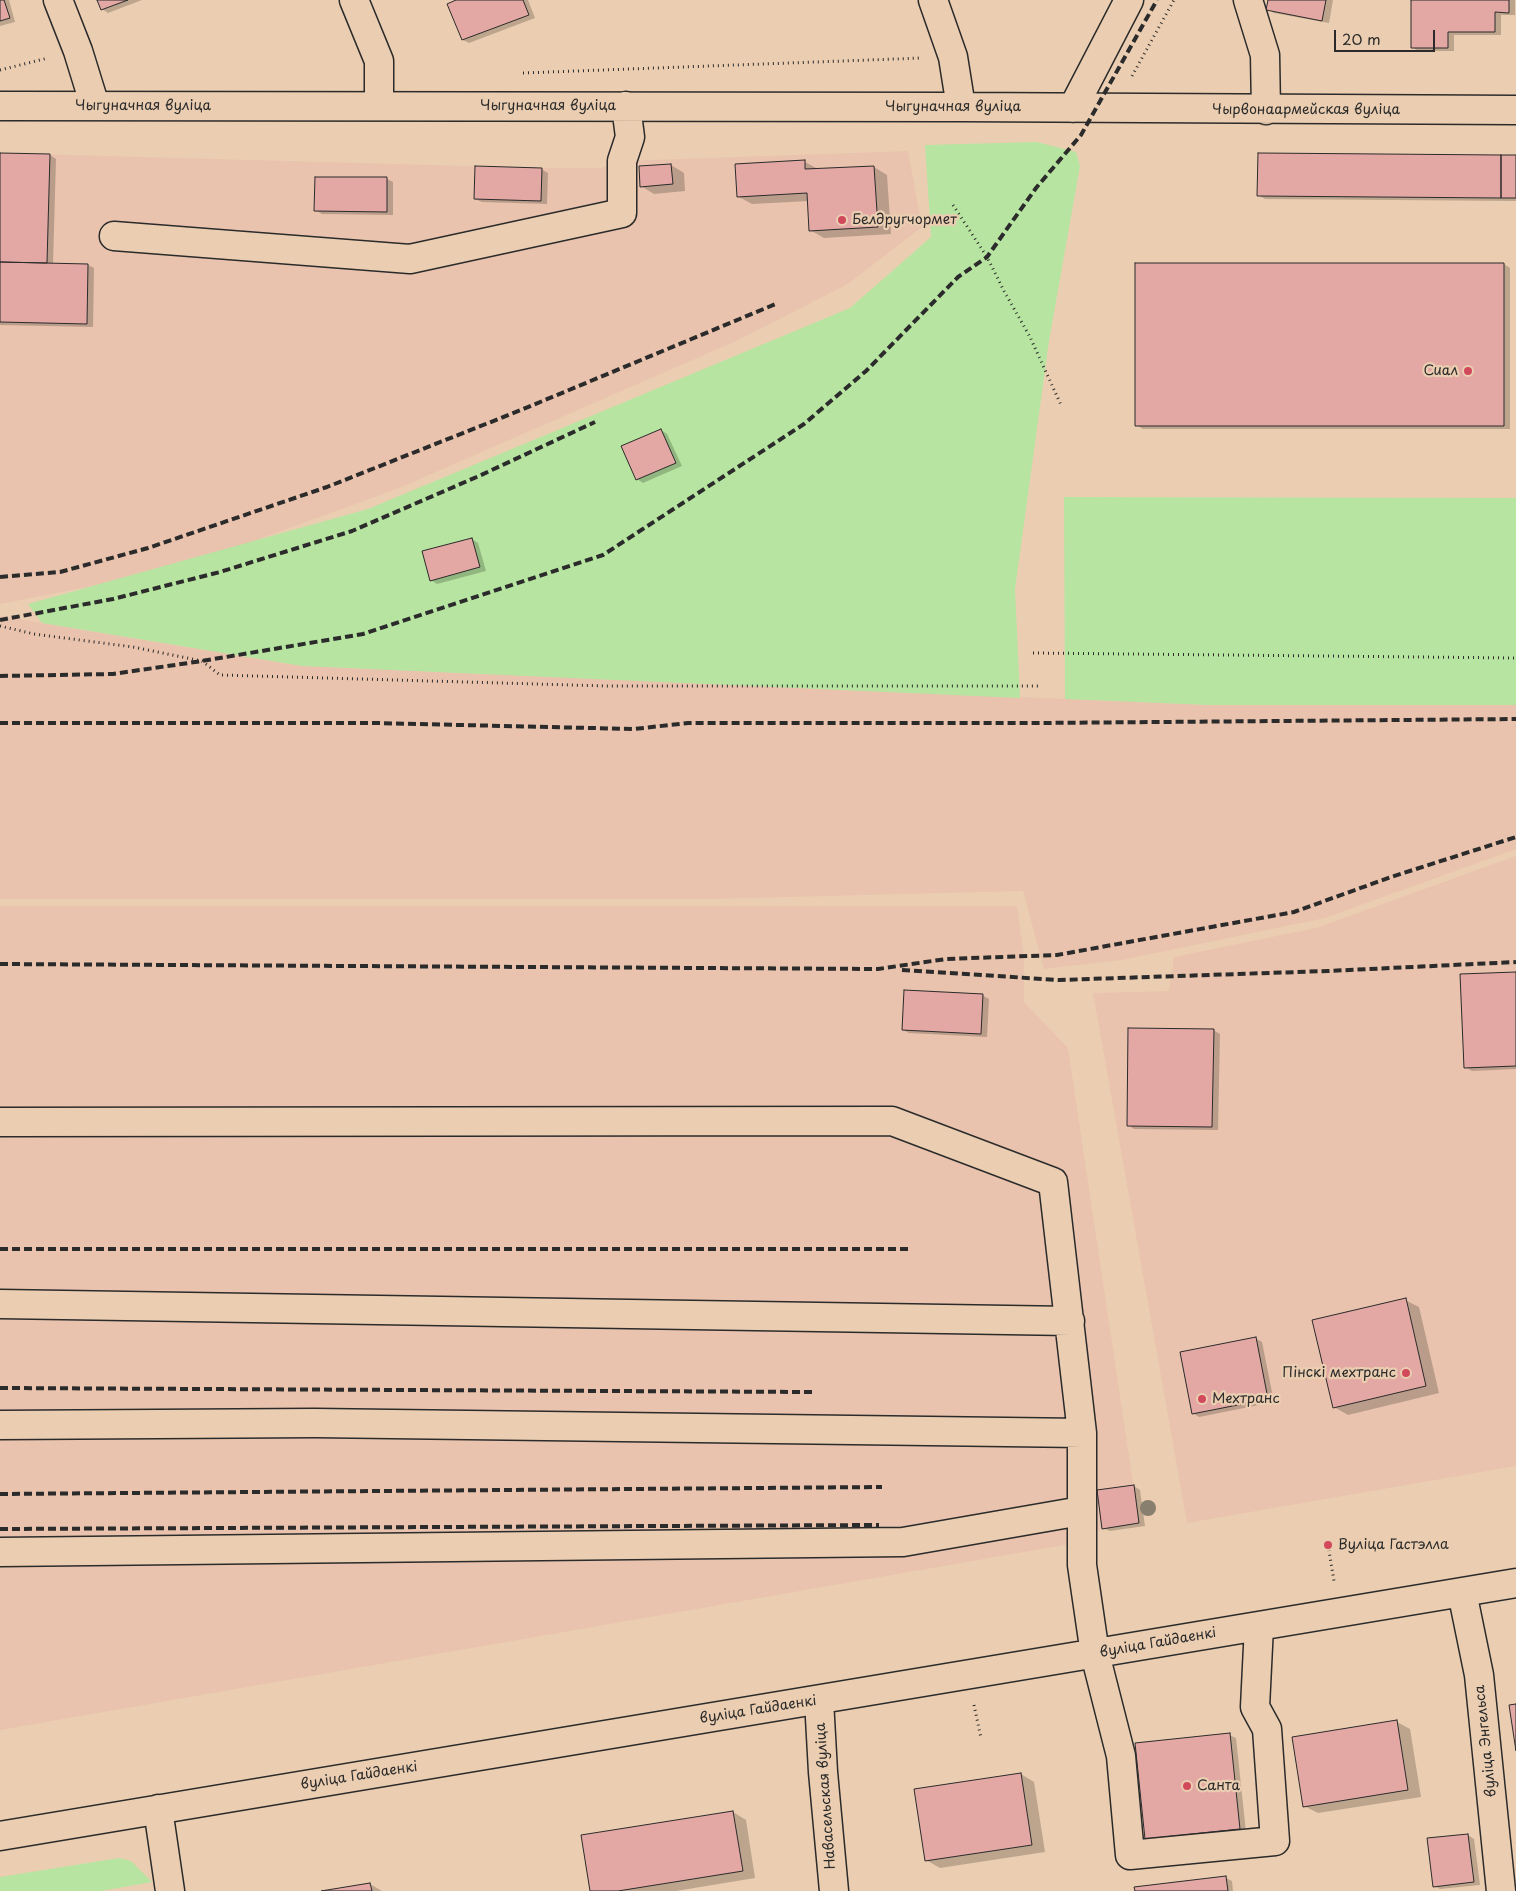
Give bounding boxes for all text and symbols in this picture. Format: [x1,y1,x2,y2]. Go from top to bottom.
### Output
scale bar [1336,20,1437,52]
text: 20 m [1342,27,1381,50]
street label: Чыгуначная вуліца [75,98,211,114]
street label: Чыгуначная вуліца [480,98,616,114]
street label: Чыгуначная вуліца [885,99,1021,115]
street label: Чырвонаармейская вуліца [1212,102,1400,118]
place label: Белдругчормет [852,212,957,228]
marker: Белдругчормет [836,214,848,226]
place label: Сиал [1424,363,1458,379]
marker: Сиал [1462,365,1474,377]
place label: Пінскі мехтранс [1282,1365,1396,1381]
marker: Пінскі мехтранс [1400,1367,1412,1379]
place label: Мехтранс [1212,1391,1280,1407]
marker: Мехтранс [1196,1393,1208,1405]
place label: Вуліца Гастэлла [1338,1537,1449,1553]
marker: Вуліца Гастэлла [1322,1539,1334,1551]
street label: вуліца Гайдаенкі [1098,1624,1218,1662]
street label: вуліца Энгельса [1472,1684,1500,1798]
street label: вуліца Гайдаенкі [698,1692,818,1728]
street label: Навасельская вуліца [812,1722,840,1870]
street label: вуліца Гайдаенкі [299,1758,419,1794]
place label: Санта [1197,1778,1240,1794]
marker: Санта [1181,1780,1193,1792]

